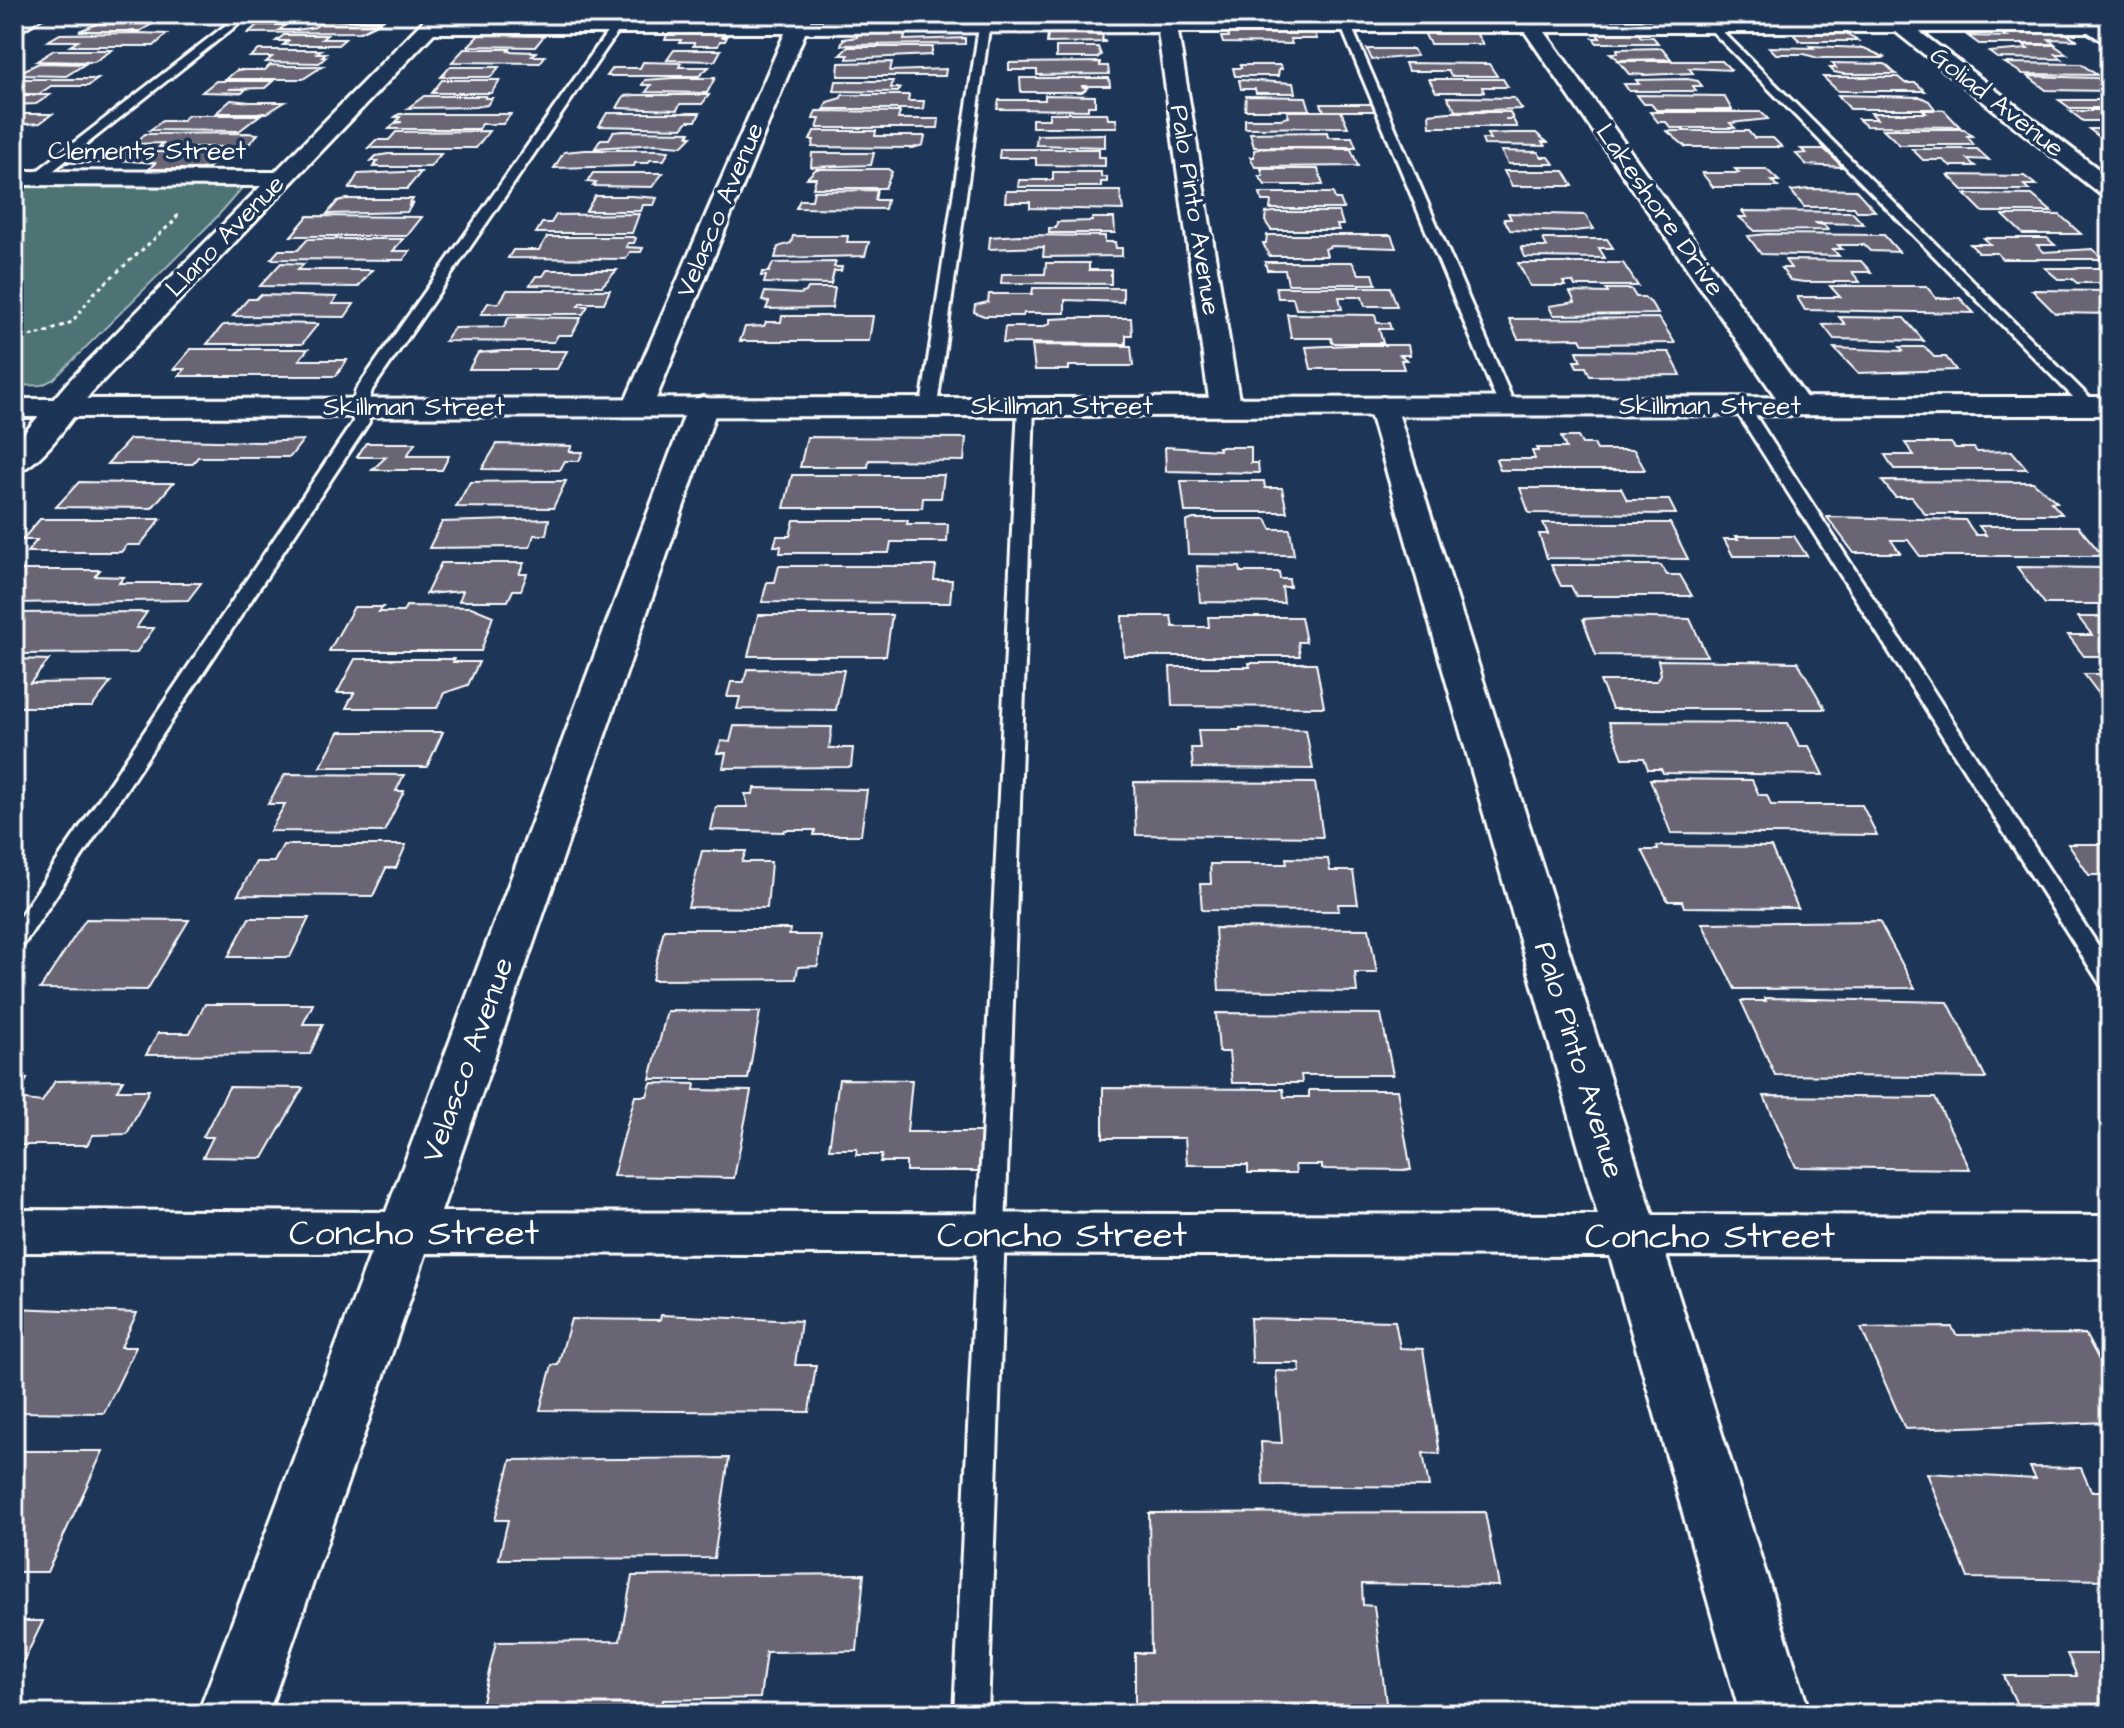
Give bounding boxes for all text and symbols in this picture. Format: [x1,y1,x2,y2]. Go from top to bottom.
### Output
street label: Goliad Avenue [1922,38,2072,166]
street label: Palo Pinto Avenue [1161,102,1229,318]
street label: Lakeshore Drive [1587,116,1733,304]
street label: Velasco Avenue [667,117,773,303]
street label: Clements Street [48,133,247,169]
street label: Llano Avenue [157,167,293,305]
street label: Skillman Street [971,388,1153,424]
street label: Skillman Street [1619,388,1801,424]
street label: Skillman Street [323,389,505,425]
street label: Palo Pinto Avenue [1523,937,1635,1183]
street label: Velasco Avenue [411,952,525,1168]
street label: Concho Street [289,1208,539,1259]
street label: Concho Street [937,1210,1187,1261]
street label: Concho Street [1585,1211,1835,1262]

